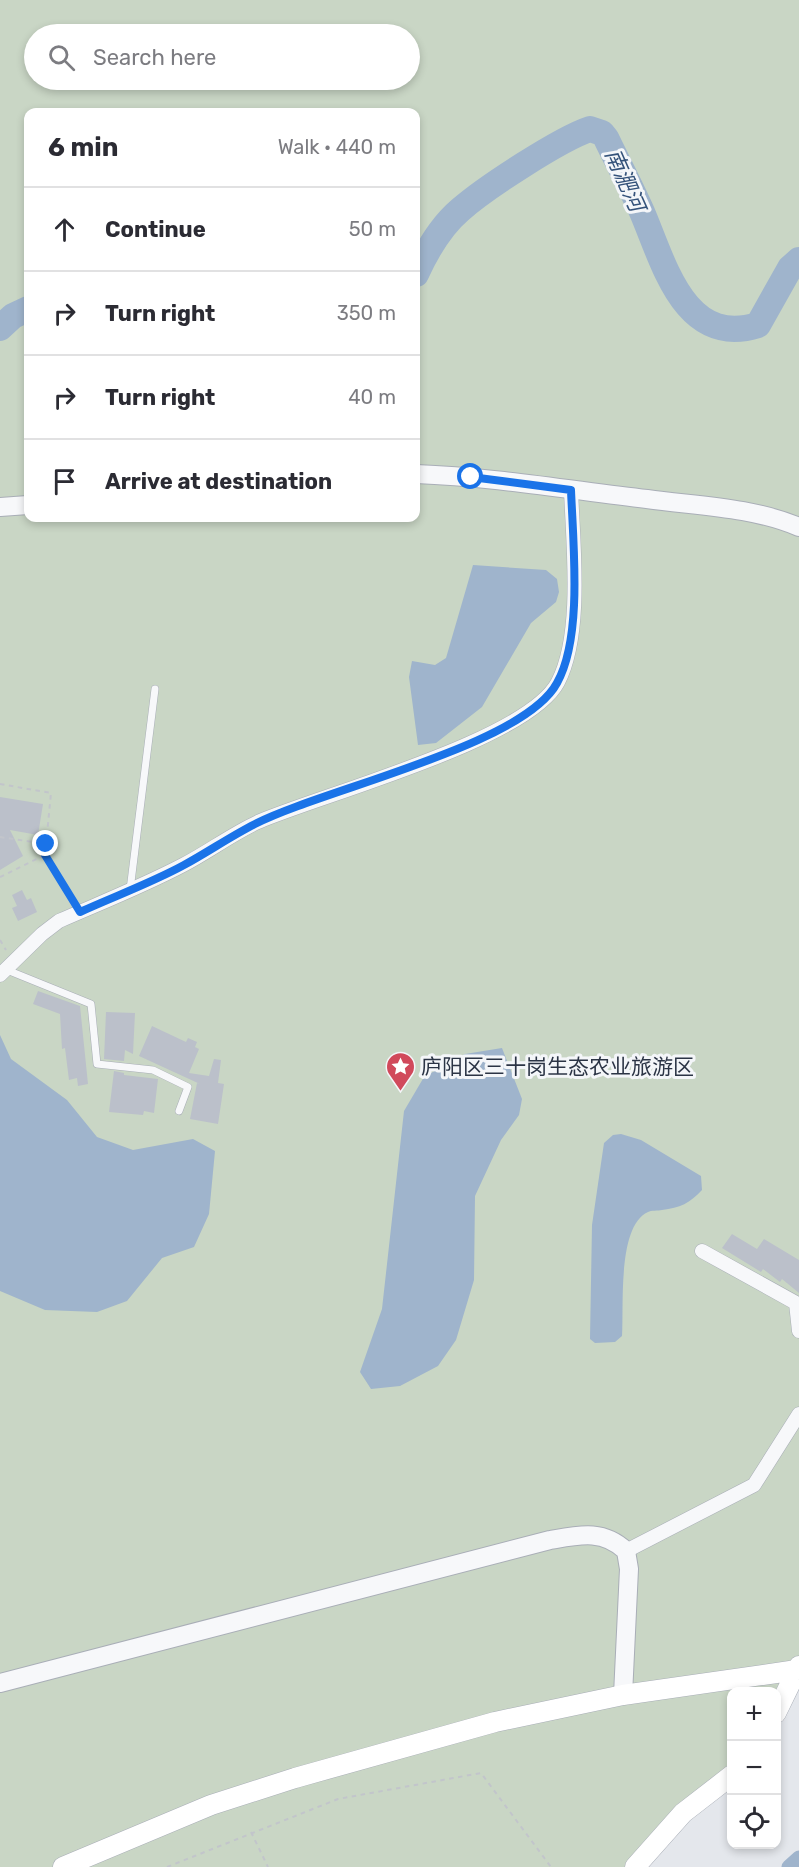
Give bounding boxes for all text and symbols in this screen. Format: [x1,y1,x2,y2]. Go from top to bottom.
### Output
search box [24,24,420,90]
icon: search [45,41,78,74]
text: Search here [93,44,216,71]
text: 6 min [48,132,118,163]
text: Walk · 440 m [278,135,396,159]
water label: 南淝河 [599,144,652,219]
icon: ahead [48,213,81,246]
text: Continue [105,216,206,243]
text: 50 m [349,217,396,241]
icon: right [48,297,81,330]
text: Turn right [105,300,215,327]
text: 350 m [337,301,396,325]
icon: right [48,381,81,414]
text: Turn right [105,384,215,411]
text: 40 m [348,385,396,409]
route start [457,463,483,489]
icon: arrive [48,465,81,498]
text: Arrive at destination [105,468,332,495]
route end [32,830,58,856]
place icon: 庐阳区三十岗生态农业旅游区 [384,1050,416,1092]
place label: 庐阳区三十岗生态农业旅游区 [421,1054,694,1079]
map controls [727,1687,781,1849]
button: + [727,1687,781,1741]
button: − [727,1741,781,1795]
button: locate [727,1795,781,1849]

